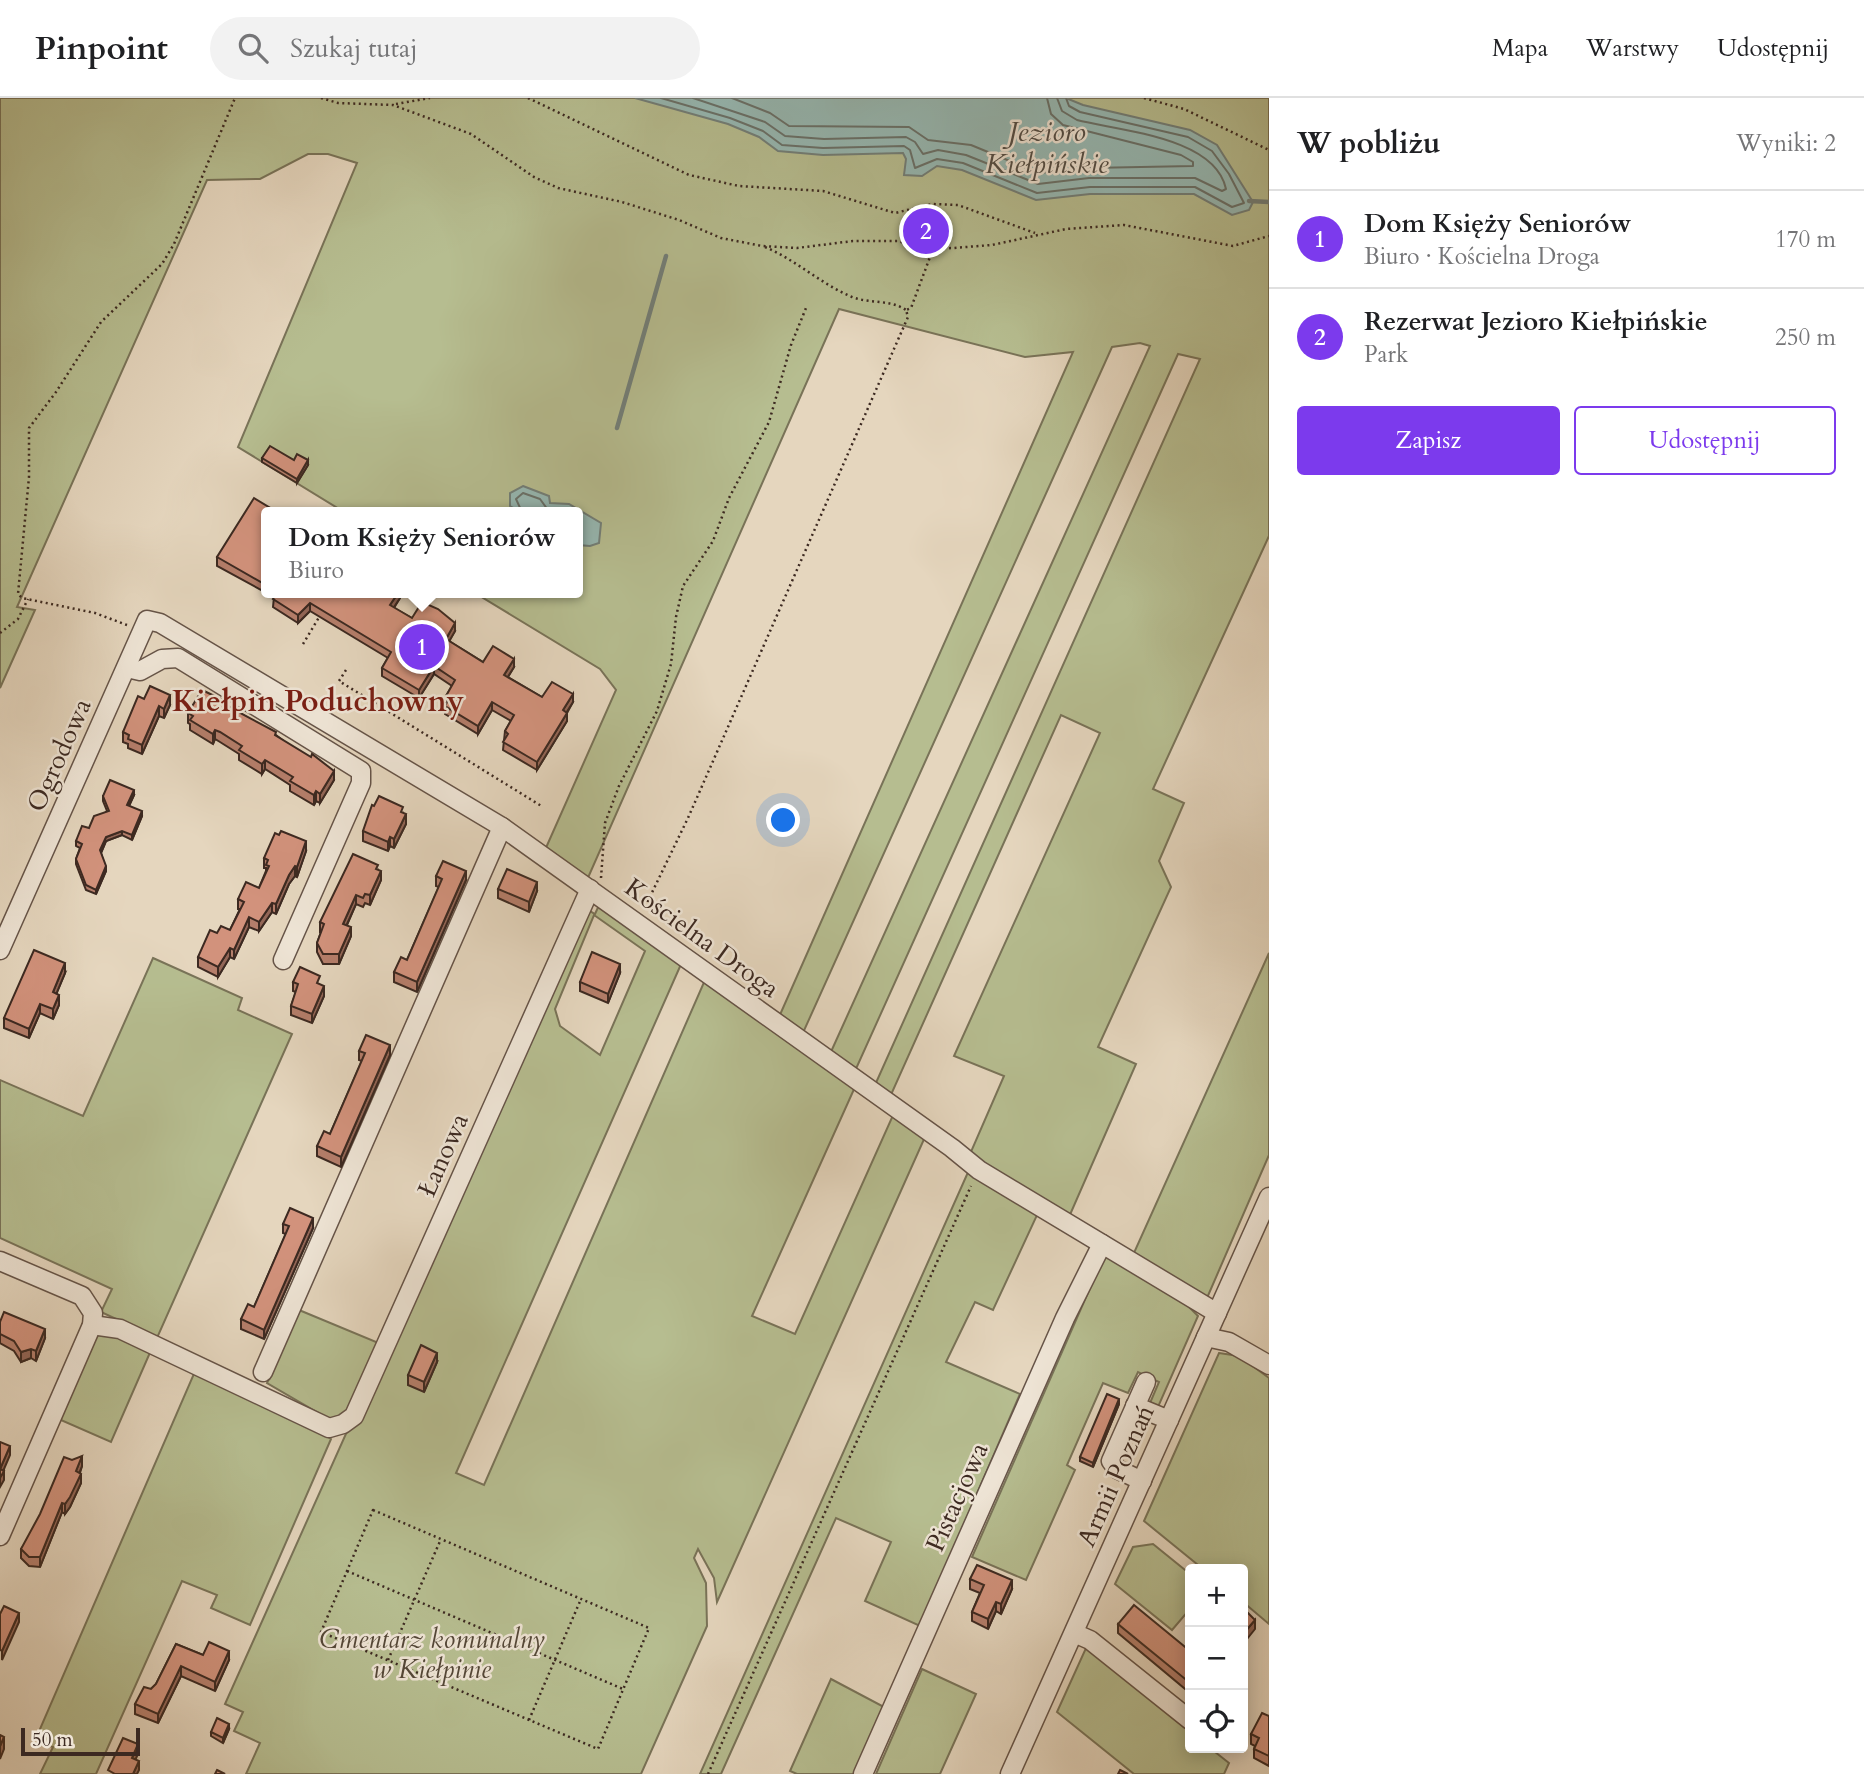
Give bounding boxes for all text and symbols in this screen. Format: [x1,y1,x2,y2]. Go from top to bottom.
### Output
search box [210,17,700,80]
text: Pinpoint [35,26,168,71]
icon: search [234,29,272,67]
text: Szukaj tutaj [290,31,418,66]
text: Mapa [1492,32,1548,65]
text: Warstwy [1586,32,1679,65]
text: Udostępnij [1717,32,1829,65]
water label: Jezioro Kiełpińskie [985,113,1109,183]
text: W pobliżu [1297,123,1441,164]
text: Wyniki: 2 [1736,128,1836,159]
pin: 2 [903,205,949,257]
text: Dom Księży Seniorów [1364,206,1631,241]
text: 1 [1314,224,1326,255]
text: 170 m [1775,224,1836,255]
text: Biuro · Kościelna Droga [1364,241,1600,272]
text: Rezerwat Jezioro Kiełpińskie [1364,304,1708,339]
text: 2 [1314,322,1326,353]
text: 250 m [1775,322,1836,353]
text: Park [1364,339,1408,370]
button: Zapisz [1297,406,1560,475]
button: Udostępnij [1574,406,1836,475]
popup [261,507,583,598]
text: Dom Księży Seniorów [288,520,556,555]
text: Biuro [288,555,344,586]
pin: 1 [399,621,445,673]
district label: Kiełpin Poduchowny [172,681,464,722]
street label: Ogrodowa [18,693,100,817]
your location [766,803,800,837]
street label: Kościelna Droga [618,870,786,1006]
street label: Łanowa [409,1108,477,1202]
street label: Armii Poznań [1069,1398,1163,1552]
street label: Pistacjowa [917,1437,997,1557]
map controls [1185,1564,1248,1753]
button: + [1185,1564,1248,1627]
park label: Cmentarz komunalny w Kiełpinie [319,1622,545,1687]
button: − [1185,1627,1248,1690]
button: locate [1185,1690,1248,1753]
scale bar [21,1725,140,1757]
text: 50 m [32,1727,73,1753]

